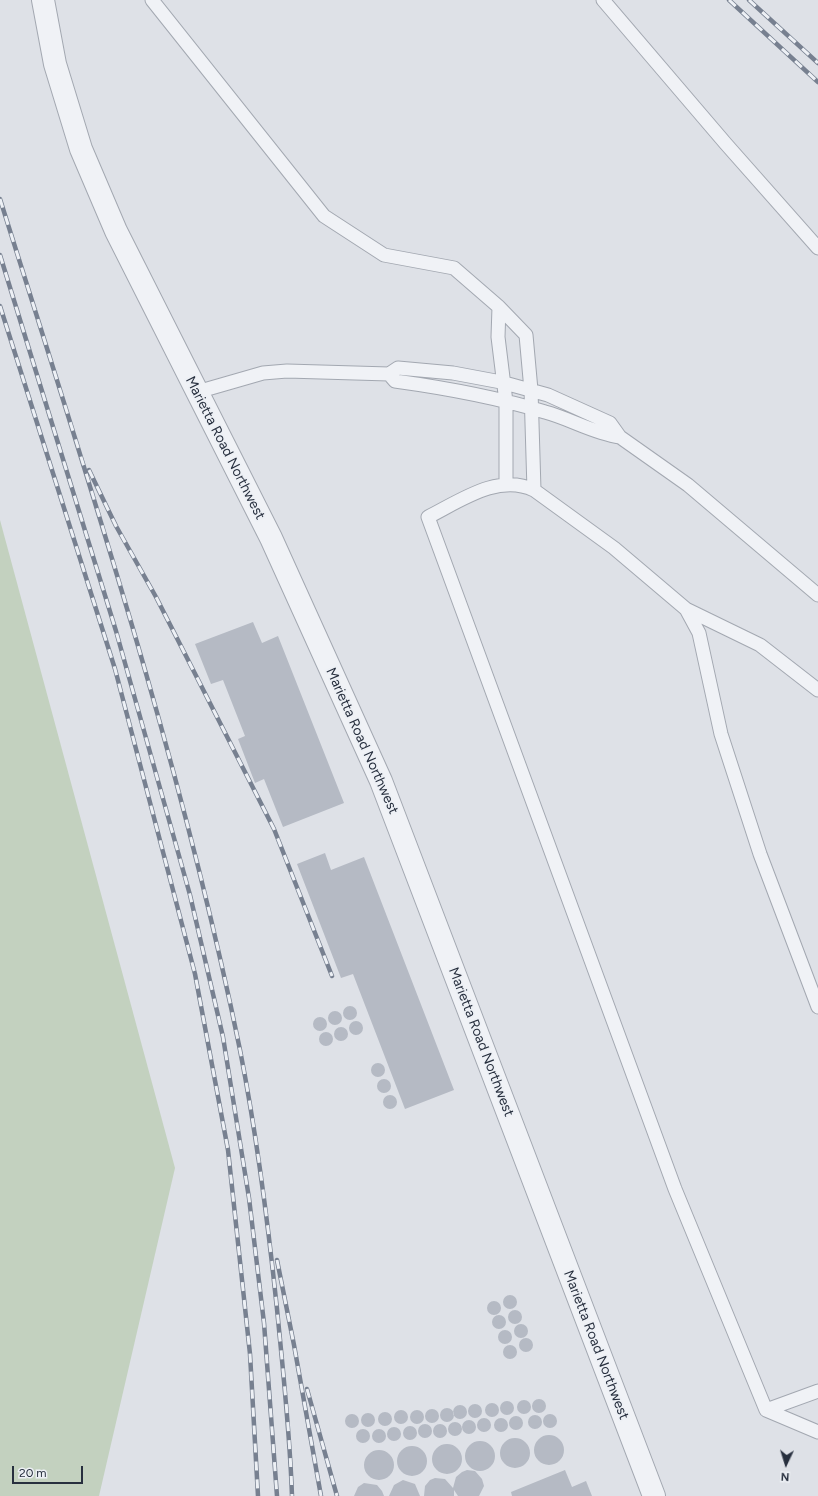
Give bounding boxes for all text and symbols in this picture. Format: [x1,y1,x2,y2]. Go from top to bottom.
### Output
street label: Marietta Road Northwest [182,374,268,522]
street label: Marietta Road Northwest [322,665,402,817]
street label: Marietta Road Northwest [445,965,517,1119]
street label: Marietta Road Northwest [560,1268,632,1422]
north arrow [766,1444,806,1484]
scale bar [14,1458,85,1484]
text: 20 m [19,1466,47,1480]
text: N [780,1470,790,1483]

